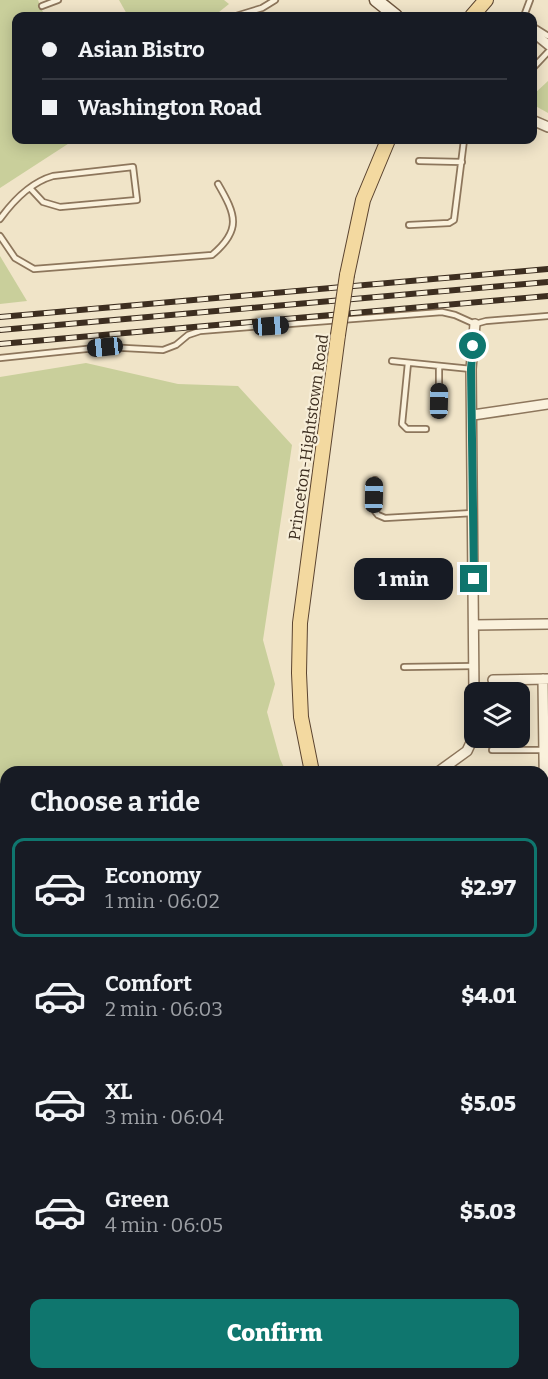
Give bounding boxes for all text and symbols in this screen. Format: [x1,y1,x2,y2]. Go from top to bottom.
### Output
text: Asian Bistro [78,36,205,63]
text: Washington Road [78,94,262,121]
car [252,316,290,336]
street label: Princeton-Hightstown Road [285,332,332,541]
route start [459,332,486,359]
car [86,336,124,358]
car [430,383,448,419]
car [365,477,383,513]
callout: 1 min [354,558,453,600]
route end [460,565,487,592]
text: 1 min [378,567,429,591]
map controls [464,682,530,748]
button: layers [464,682,530,748]
text: Choose a ride [30,786,200,818]
icon: car [33,861,87,915]
text: Economy [105,862,201,889]
text: $2.97 [460,874,516,901]
text: 1 min · 06:02 [105,889,220,913]
icon: car [33,969,87,1023]
text: Comfort [105,970,192,997]
text: $4.01 [461,982,516,1009]
text: 2 min · 06:03 [105,997,223,1021]
icon: car [33,1077,87,1131]
text: XL [105,1078,132,1105]
text: $5.05 [460,1090,516,1117]
text: 3 min · 06:04 [105,1105,224,1129]
icon: car [33,1185,87,1239]
text: Green [105,1186,169,1213]
text: $5.03 [460,1198,516,1225]
text: 4 min · 06:05 [105,1213,223,1237]
button: Confirm [30,1299,519,1368]

